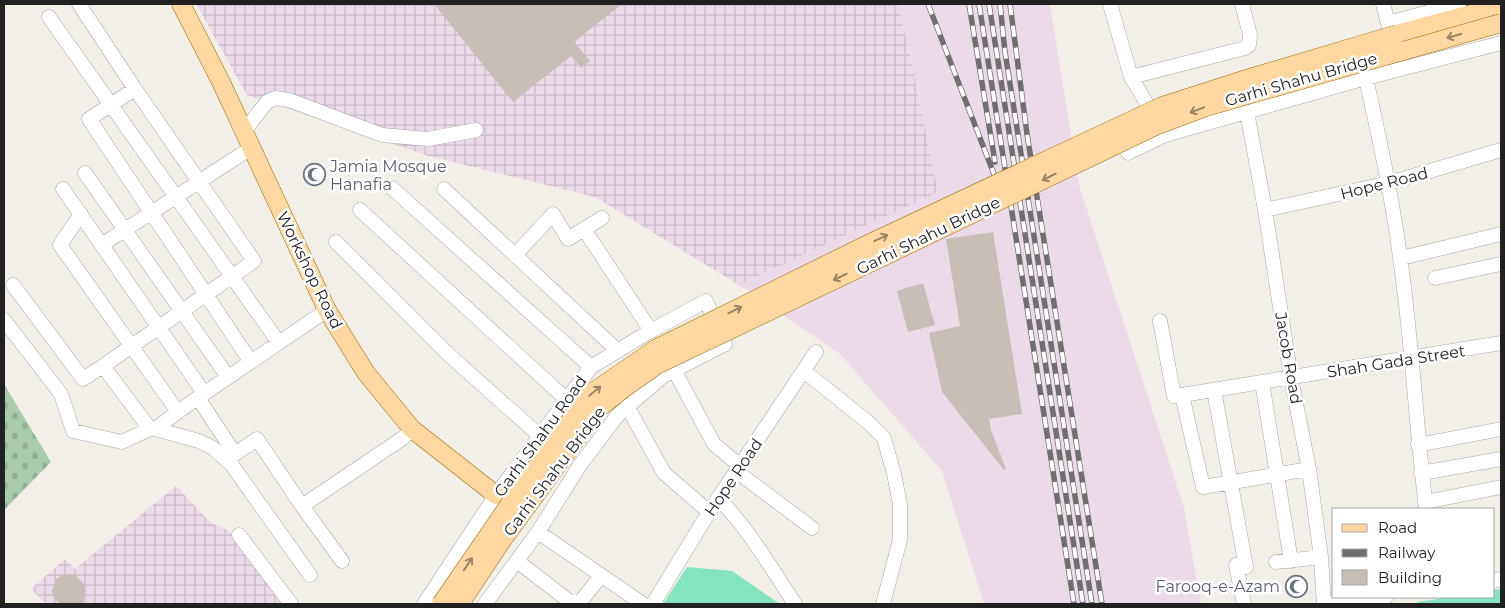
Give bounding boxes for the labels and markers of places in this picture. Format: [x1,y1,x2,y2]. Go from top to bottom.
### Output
place label: Jamia Mosque Hanafia [329,157,447,194]
mosque icon: Jamia Mosque Hanafia [302,163,326,187]
mosque icon: Farooq-e-Azam [1284,574,1308,598]
place label: Farooq-e-Azam [1156,577,1280,596]

